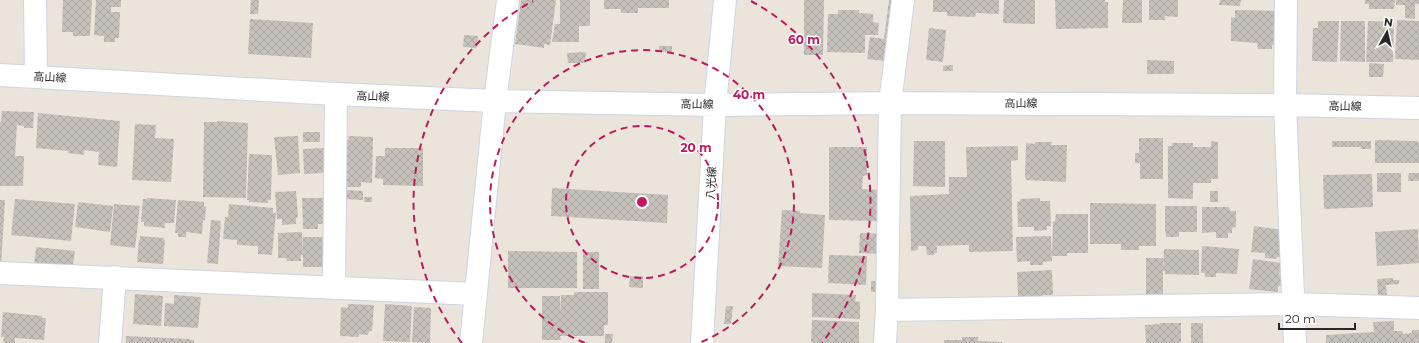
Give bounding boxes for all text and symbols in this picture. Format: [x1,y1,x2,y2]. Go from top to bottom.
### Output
north arrow [1367,12,1407,52]
text: N [1383,15,1394,30]
text: 60 m [788,32,820,47]
street label: 高山線 [33,69,67,85]
text: 40 m [733,87,765,102]
street label: 高山線 [356,88,390,104]
street label: 高山線 [1005,96,1038,110]
street label: 高山線 [680,97,714,111]
street label: 高山線 [1328,99,1362,113]
text: 20 m [680,140,712,155]
street label: 八光線 [703,166,719,200]
centre of rings [635,195,649,209]
scale bar [1279,305,1355,331]
text: 20 m [1285,311,1316,326]

